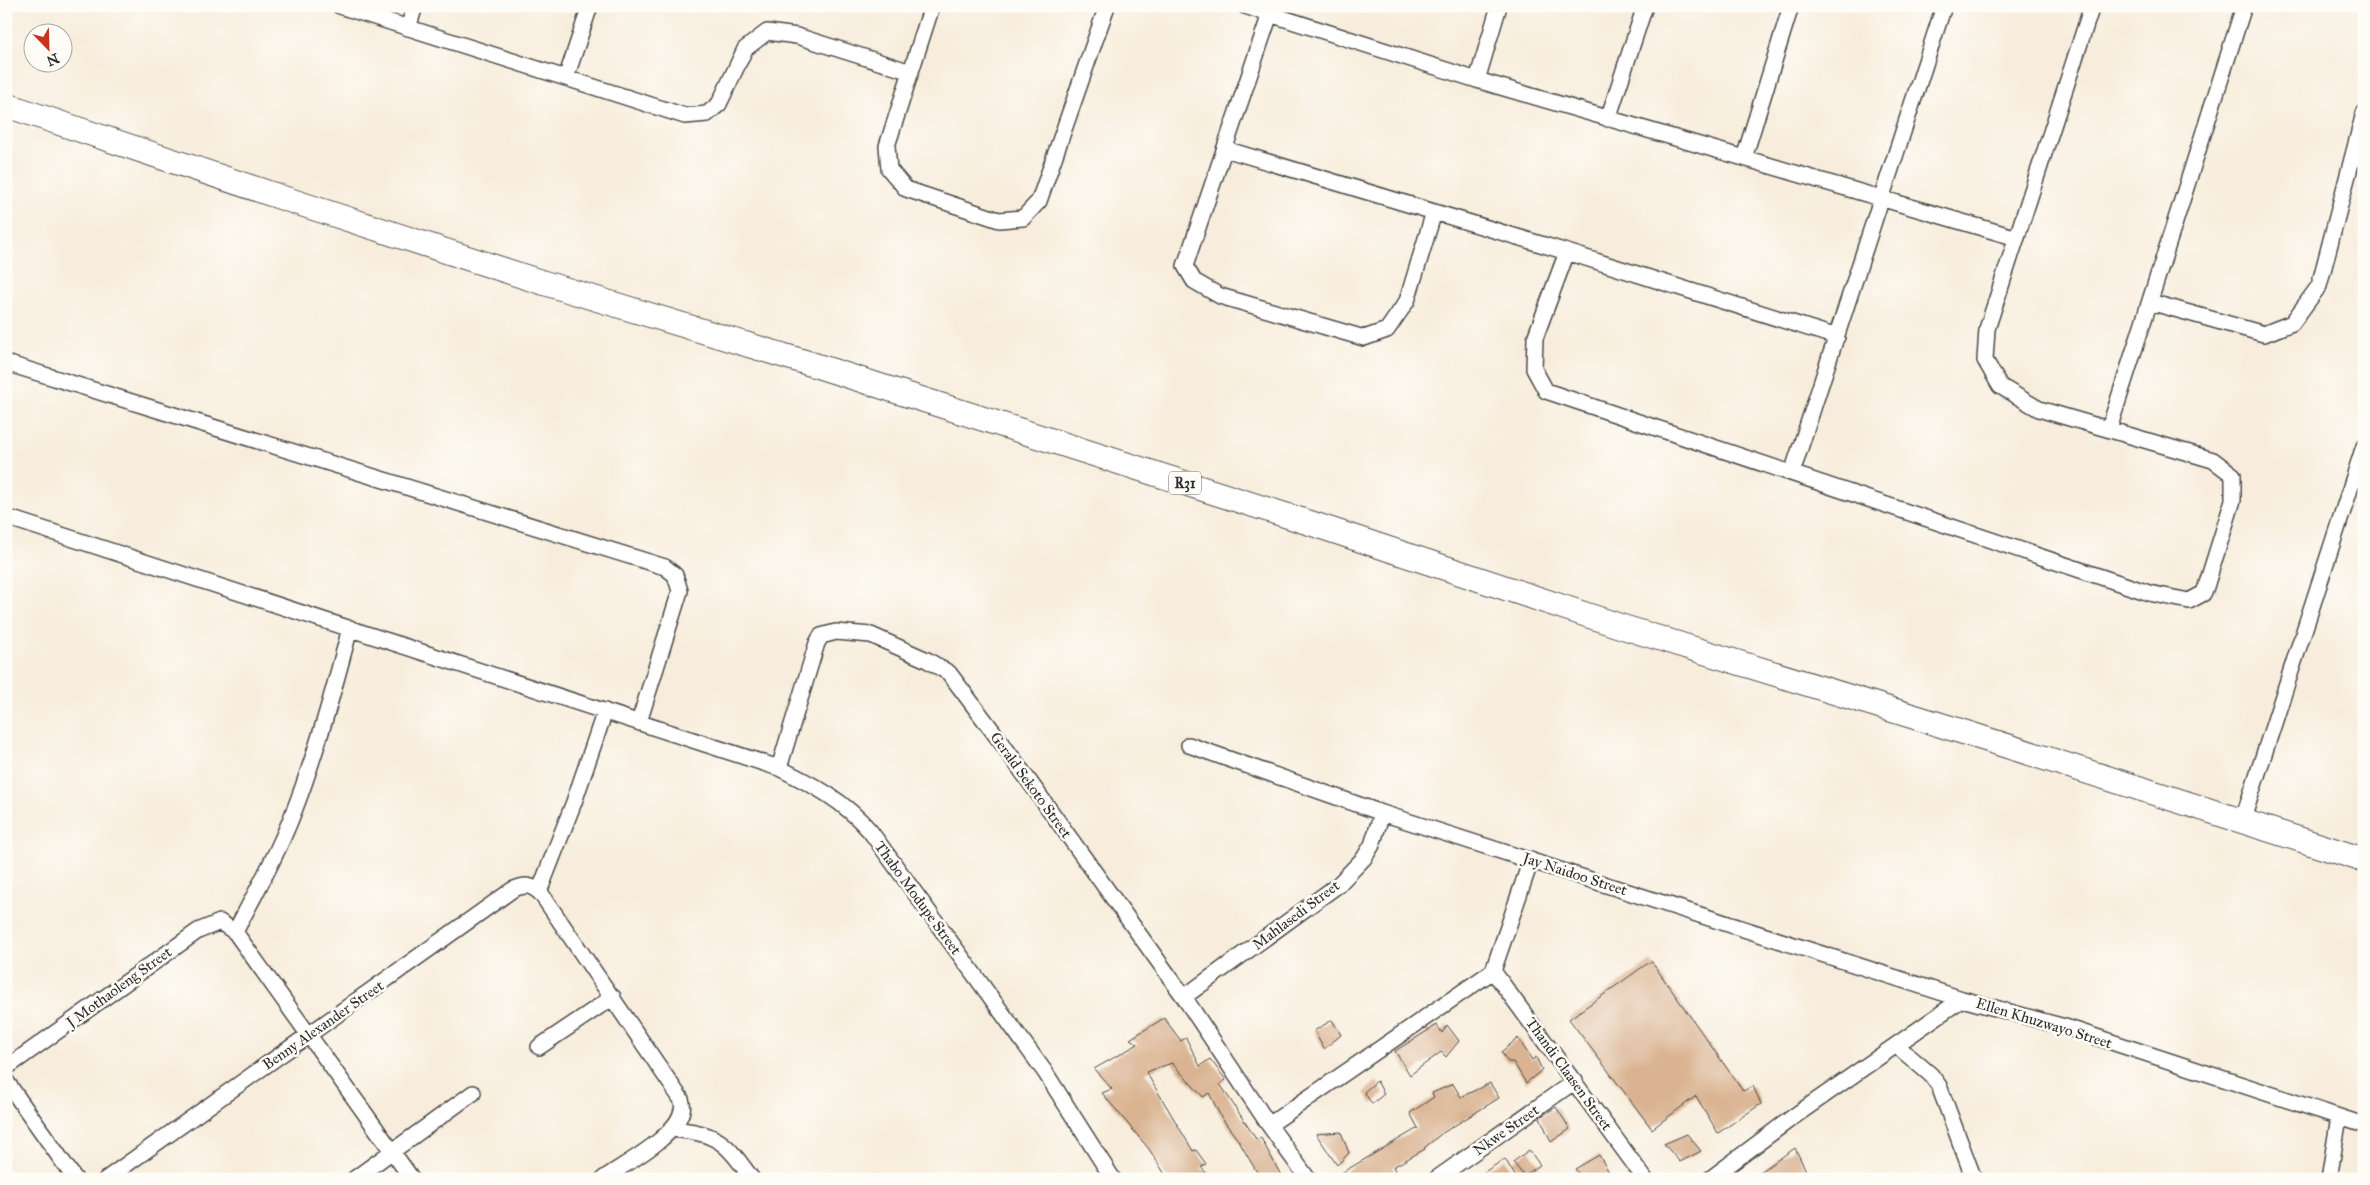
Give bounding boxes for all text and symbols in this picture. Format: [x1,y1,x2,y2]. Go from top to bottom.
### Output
north arrow [22,22,72,72]
text: N [44,49,62,70]
road number: R31 [1169,472,1201,494]
street label: Gerald Sekoto Street [986,728,1076,842]
street label: Thabo Modupe Street [871,838,966,959]
street label: Jay Naidoo Street [1519,848,1630,900]
street label: Mahlasedi Street [1249,876,1344,954]
street label: J Mothaoleng Street [61,942,176,1033]
street label: Benny Alexander Street [259,976,388,1074]
street label: Ellen Khuzwayo Street [1974,994,2115,1052]
street label: Thandi Claasen Street [1522,1014,1616,1135]
street label: Nkwe Street [1470,1100,1543,1159]

